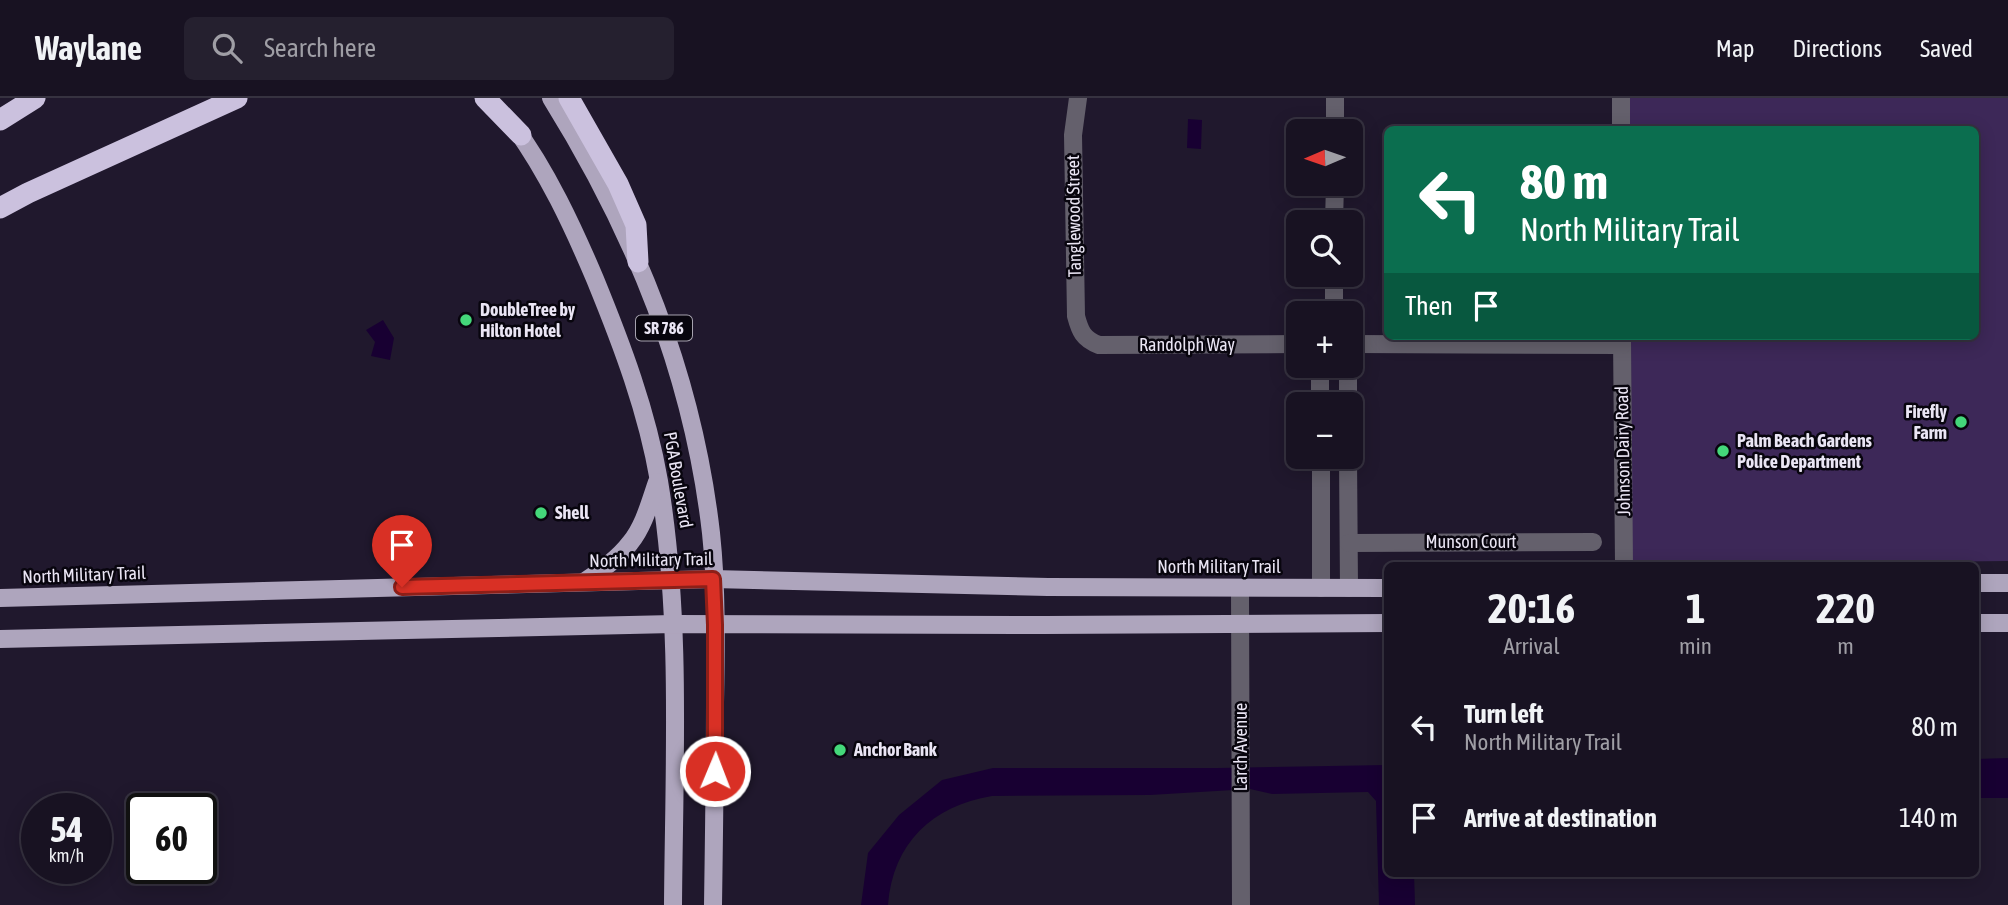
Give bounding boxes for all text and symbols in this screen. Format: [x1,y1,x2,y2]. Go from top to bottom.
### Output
search box [184,17,674,80]
text: Waylane [35,29,142,67]
icon: search [208,29,246,67]
text: Search here [264,33,376,63]
text: Map [1716,35,1754,62]
text: Directions [1792,35,1882,62]
text: Saved [1920,35,1973,62]
north arrow [1286,119,1363,196]
map controls [1286,119,1363,469]
text: 80 m [1520,153,1608,209]
icon: left [1405,154,1496,245]
street label: Tanglewood Street [1062,155,1085,277]
button: search [1286,210,1363,287]
text: North Military Trail [1520,211,1740,248]
icon: arrive [1467,287,1505,325]
text: Then [1405,291,1453,321]
place label: DoubleTree by Hilton Hotel [480,299,576,341]
button: + [1286,301,1363,378]
marker: DoubleTree by Hilton Hotel [458,312,474,328]
road number: SR 786 [636,316,692,340]
street label: Randolph Way [1139,334,1235,355]
street label: Johnson Dairy Road [1611,386,1634,516]
button: − [1286,392,1363,469]
place label: Firefly Farm [1905,401,1948,443]
marker: Firefly Farm [1953,414,1969,430]
street label: PGA Boulevard [660,430,697,530]
place label: Palm Beach Gardens Police Department [1737,430,1873,472]
marker: Palm Beach Gardens Police Department [1715,443,1731,459]
place label: Shell [555,502,589,523]
marker: Shell [533,505,549,521]
pin [372,515,432,587]
icon: arrive [383,526,421,564]
street label: Munson Court [1425,531,1517,552]
street label: North Military Trail [589,548,713,571]
street label: North Military Trail [1157,556,1281,577]
street label: North Military Trail [22,562,146,587]
text: 20:16 [1488,584,1575,632]
text: 1 [1686,584,1705,632]
text: 220 [1816,584,1875,632]
text: Arrival [1503,633,1560,659]
text: min [1679,633,1712,659]
text: m [1837,633,1854,659]
text: Turn left [1464,699,1544,729]
street label: Larch Avenue [1230,703,1251,791]
icon: left [1405,708,1443,746]
text: 80 m [1911,712,1958,742]
text: North Military Trail [1464,729,1622,755]
position arrow [678,734,752,808]
place label: Anchor Bank [853,739,938,760]
marker: Anchor Bank [832,742,848,758]
speed limit sign: 60 [126,793,217,884]
icon: arrive [1405,799,1443,837]
text: Arrive at destination [1464,803,1657,833]
text: 140 m [1899,803,1958,833]
text: 54 [50,809,83,849]
text: km/h [49,845,84,866]

